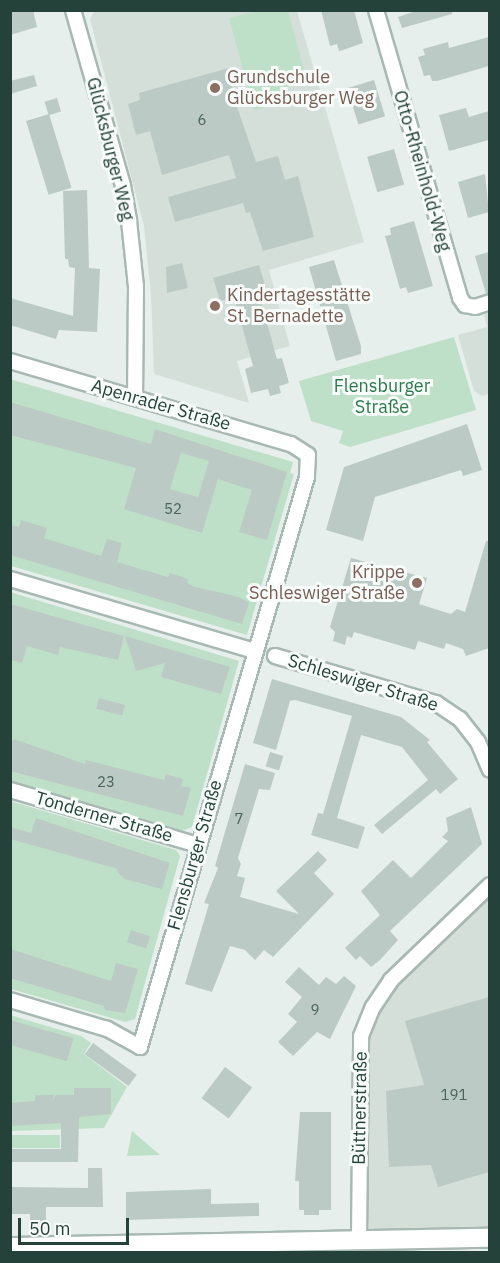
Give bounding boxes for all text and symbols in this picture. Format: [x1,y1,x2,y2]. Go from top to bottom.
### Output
place label: Grundschule Glücksburger Weg [227,67,374,110]
street label: Glücksburger Weg [82,75,138,223]
marker: Grundschule Glücksburger Weg [208,81,222,95]
street label: Otto-Rheinhold-Weg [389,88,455,254]
house number: 6 [198,111,206,129]
place label: Kindertagesstätte St. Bernadette [227,285,371,328]
marker: Kindertagesstätte St. Bernadette [208,299,222,313]
street label: Apenrader Straße [89,375,233,435]
park label: Flensburger Straße [334,376,430,418]
house number: 52 [164,500,182,518]
place label: Krippe Schleswiger Straße [249,562,405,604]
marker: Krippe Schleswiger Straße [410,576,424,590]
street label: Schleswiger Straße [285,650,441,716]
house number: 23 [97,773,115,791]
street label: Flensburger Straße [163,777,227,933]
street label: Tonderner Straße [33,787,175,847]
house number: 7 [235,810,243,828]
house number: 9 [311,1001,319,1019]
street label: Büttnerstraße [348,1051,372,1165]
house number: 191 [441,1086,467,1104]
scale bar [21,1206,132,1244]
text: 50 m [29,1217,71,1240]

